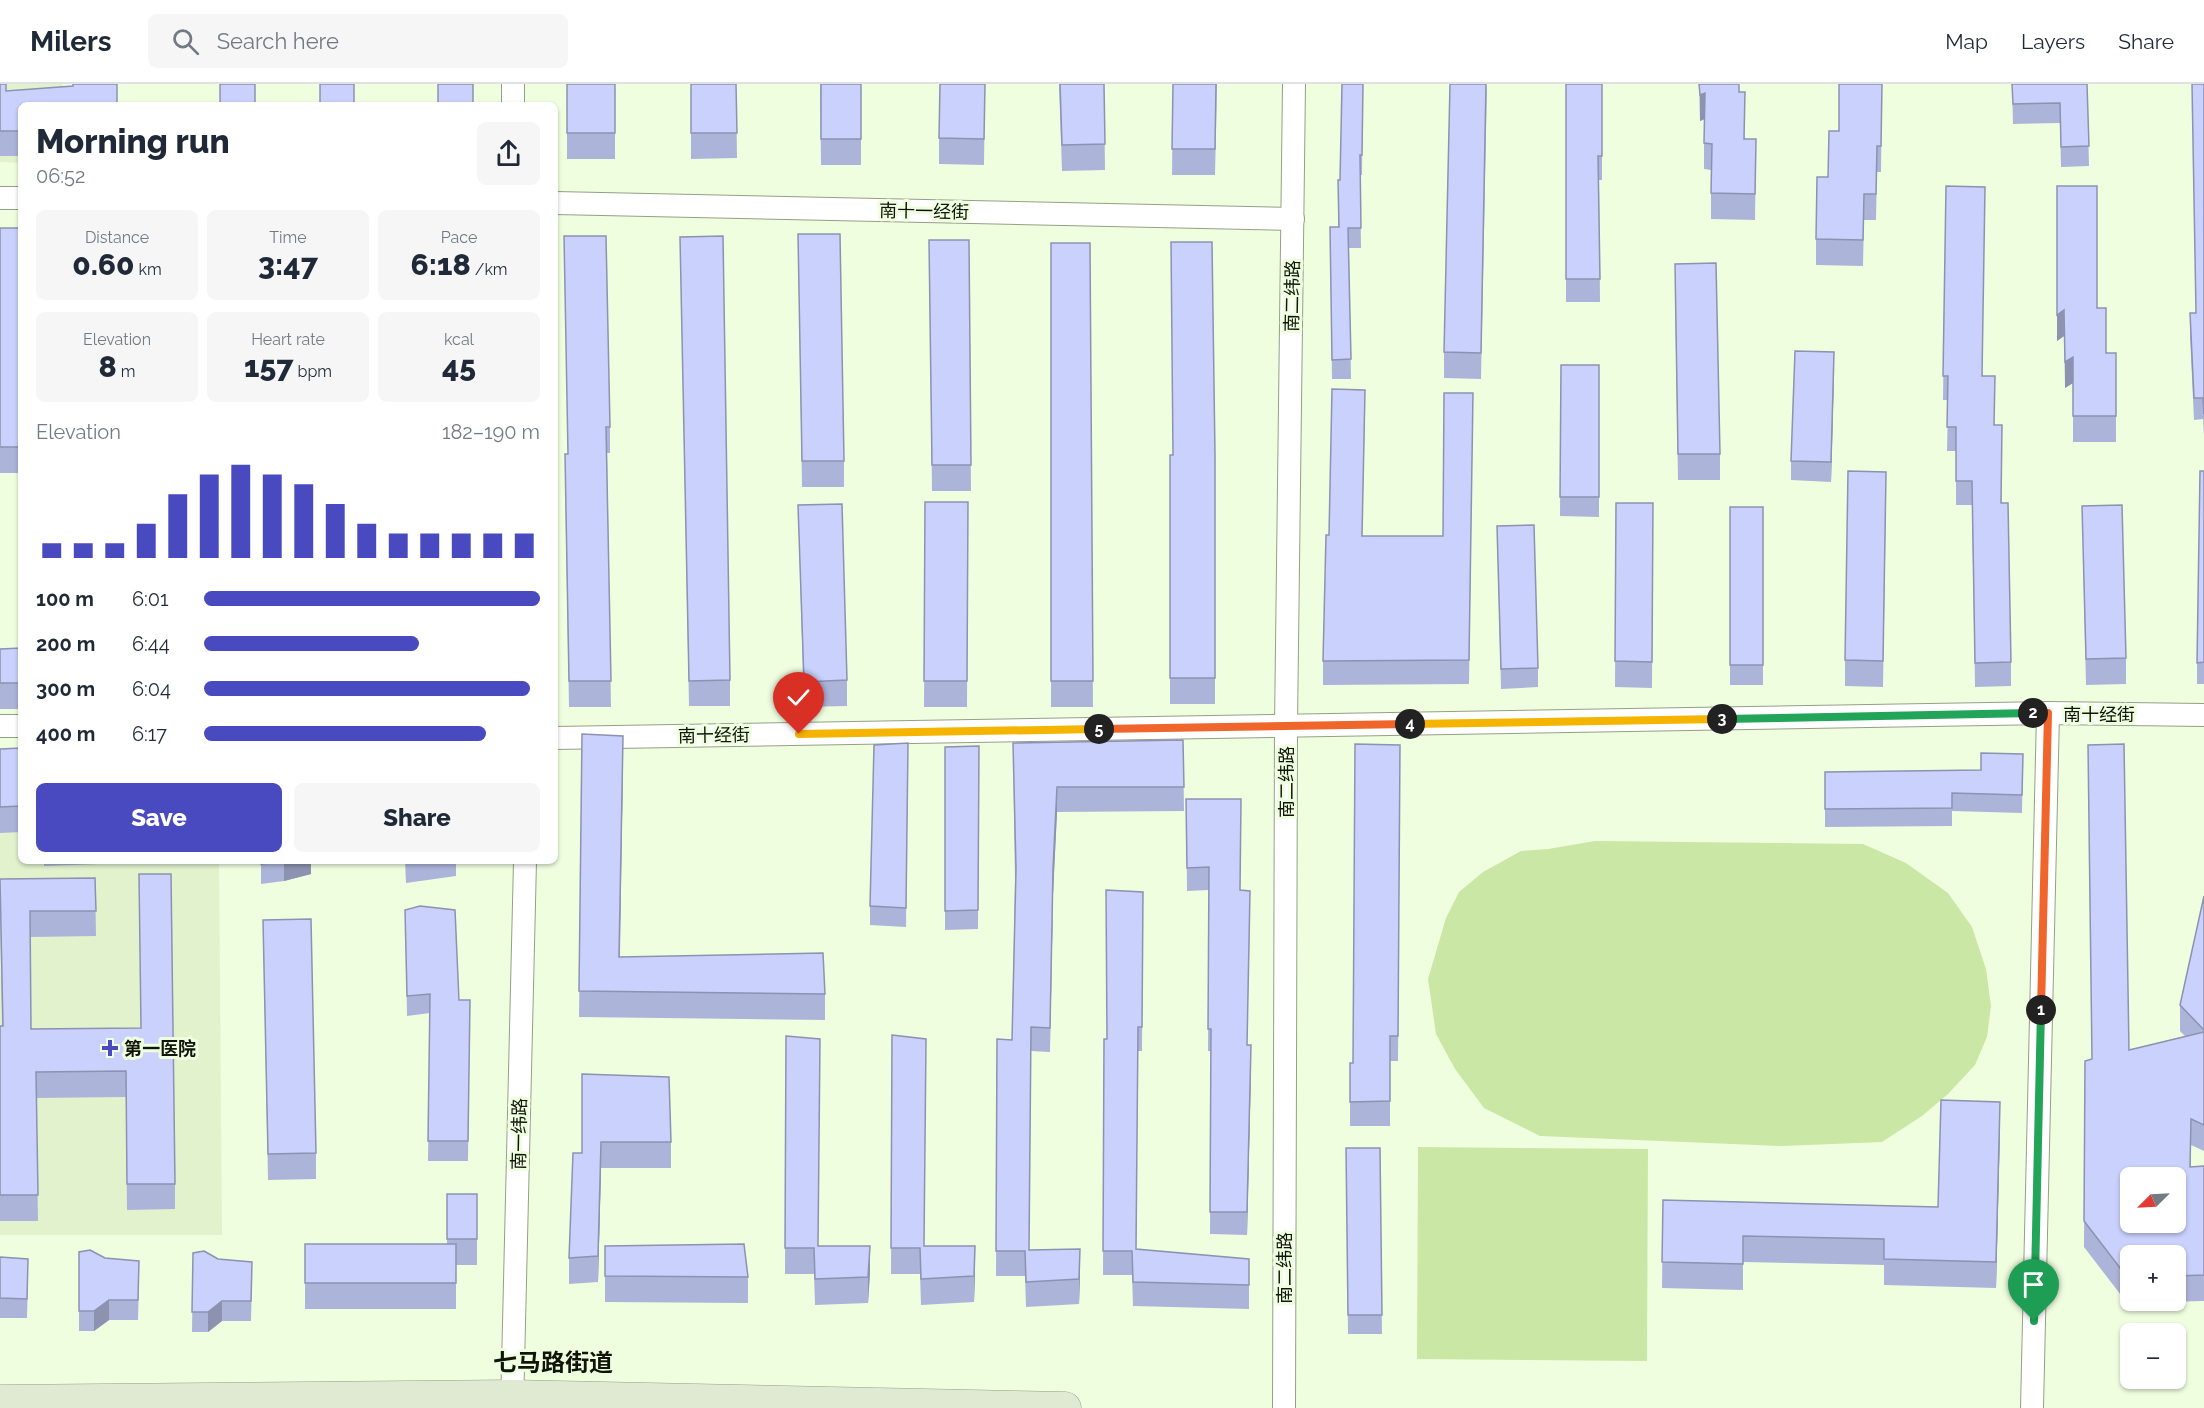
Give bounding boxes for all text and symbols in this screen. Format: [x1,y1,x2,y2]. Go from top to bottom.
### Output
search box [148,14,568,68]
text: Milers [30,25,112,58]
icon: search [169,25,202,58]
text: Search here [217,28,339,54]
text: Map [1945,29,1988,54]
text: Layers [2021,29,2085,54]
text: Share [2118,29,2174,54]
text: Morning run [36,122,230,161]
button: share [477,122,540,185]
text: 06:52 [36,164,85,188]
street label: 南十一经街 [879,200,969,222]
text: Distance [85,228,149,247]
text: Time [269,228,307,247]
text: Pace [441,228,477,247]
text: 0.60 [72,247,134,282]
text: 3:47 [258,247,318,282]
text: 6:18 [410,247,471,282]
text: km [134,260,162,279]
text: /km [471,260,508,279]
street label: 南二纬路 [1281,260,1303,332]
text: Elevation [83,330,151,349]
text: Heart rate [251,330,325,349]
text: kcal [444,330,474,349]
text: 8 [98,349,117,384]
text: 157 [244,349,294,384]
text: 45 [442,349,476,384]
text: m [117,362,136,381]
text: bpm [294,362,332,381]
text: Elevation [36,420,121,444]
text: 182–190 m [442,420,540,444]
text: 100 m [36,587,94,611]
text: 6:01 [132,587,169,611]
text: 200 m [36,632,95,656]
text: 6:44 [132,632,170,656]
pin [773,672,824,734]
text: 300 m [36,677,95,701]
text: 6:04 [132,677,171,701]
icon: check [782,681,815,714]
pin: 2 [2018,698,2048,728]
text: 2 [2028,703,2038,722]
pin: 3 [1707,704,1737,734]
street label: 南十经街 [2063,704,2135,725]
pin: 4 [1395,709,1425,739]
text: 3 [1718,709,1726,728]
pin: 5 [1084,714,1114,744]
text: 4 [1405,714,1415,733]
text: 5 [1095,719,1103,738]
text: 400 m [36,722,95,746]
text: 6:17 [132,722,167,746]
street label: 南十经街 [678,724,750,746]
street label: 南二纬路 [1276,746,1297,818]
button: Save [36,783,282,852]
button: Share [294,783,540,852]
pin: 1 [2026,995,2056,1025]
text: 1 [2037,1000,2045,1019]
place label: 第一医院 [124,1038,196,1059]
marker: 第一医院 [101,1039,119,1057]
street label: 南一纬路 [508,1098,530,1170]
north arrow [2120,1167,2186,1233]
map controls [2120,1167,2186,1389]
street label: 南二纬路 [1274,1232,1295,1304]
button: + [2120,1245,2186,1311]
pin [2008,1259,2059,1321]
icon: arrive [2017,1268,2050,1301]
button: − [2120,1323,2186,1389]
district label: 七马路街道 [493,1348,613,1377]

